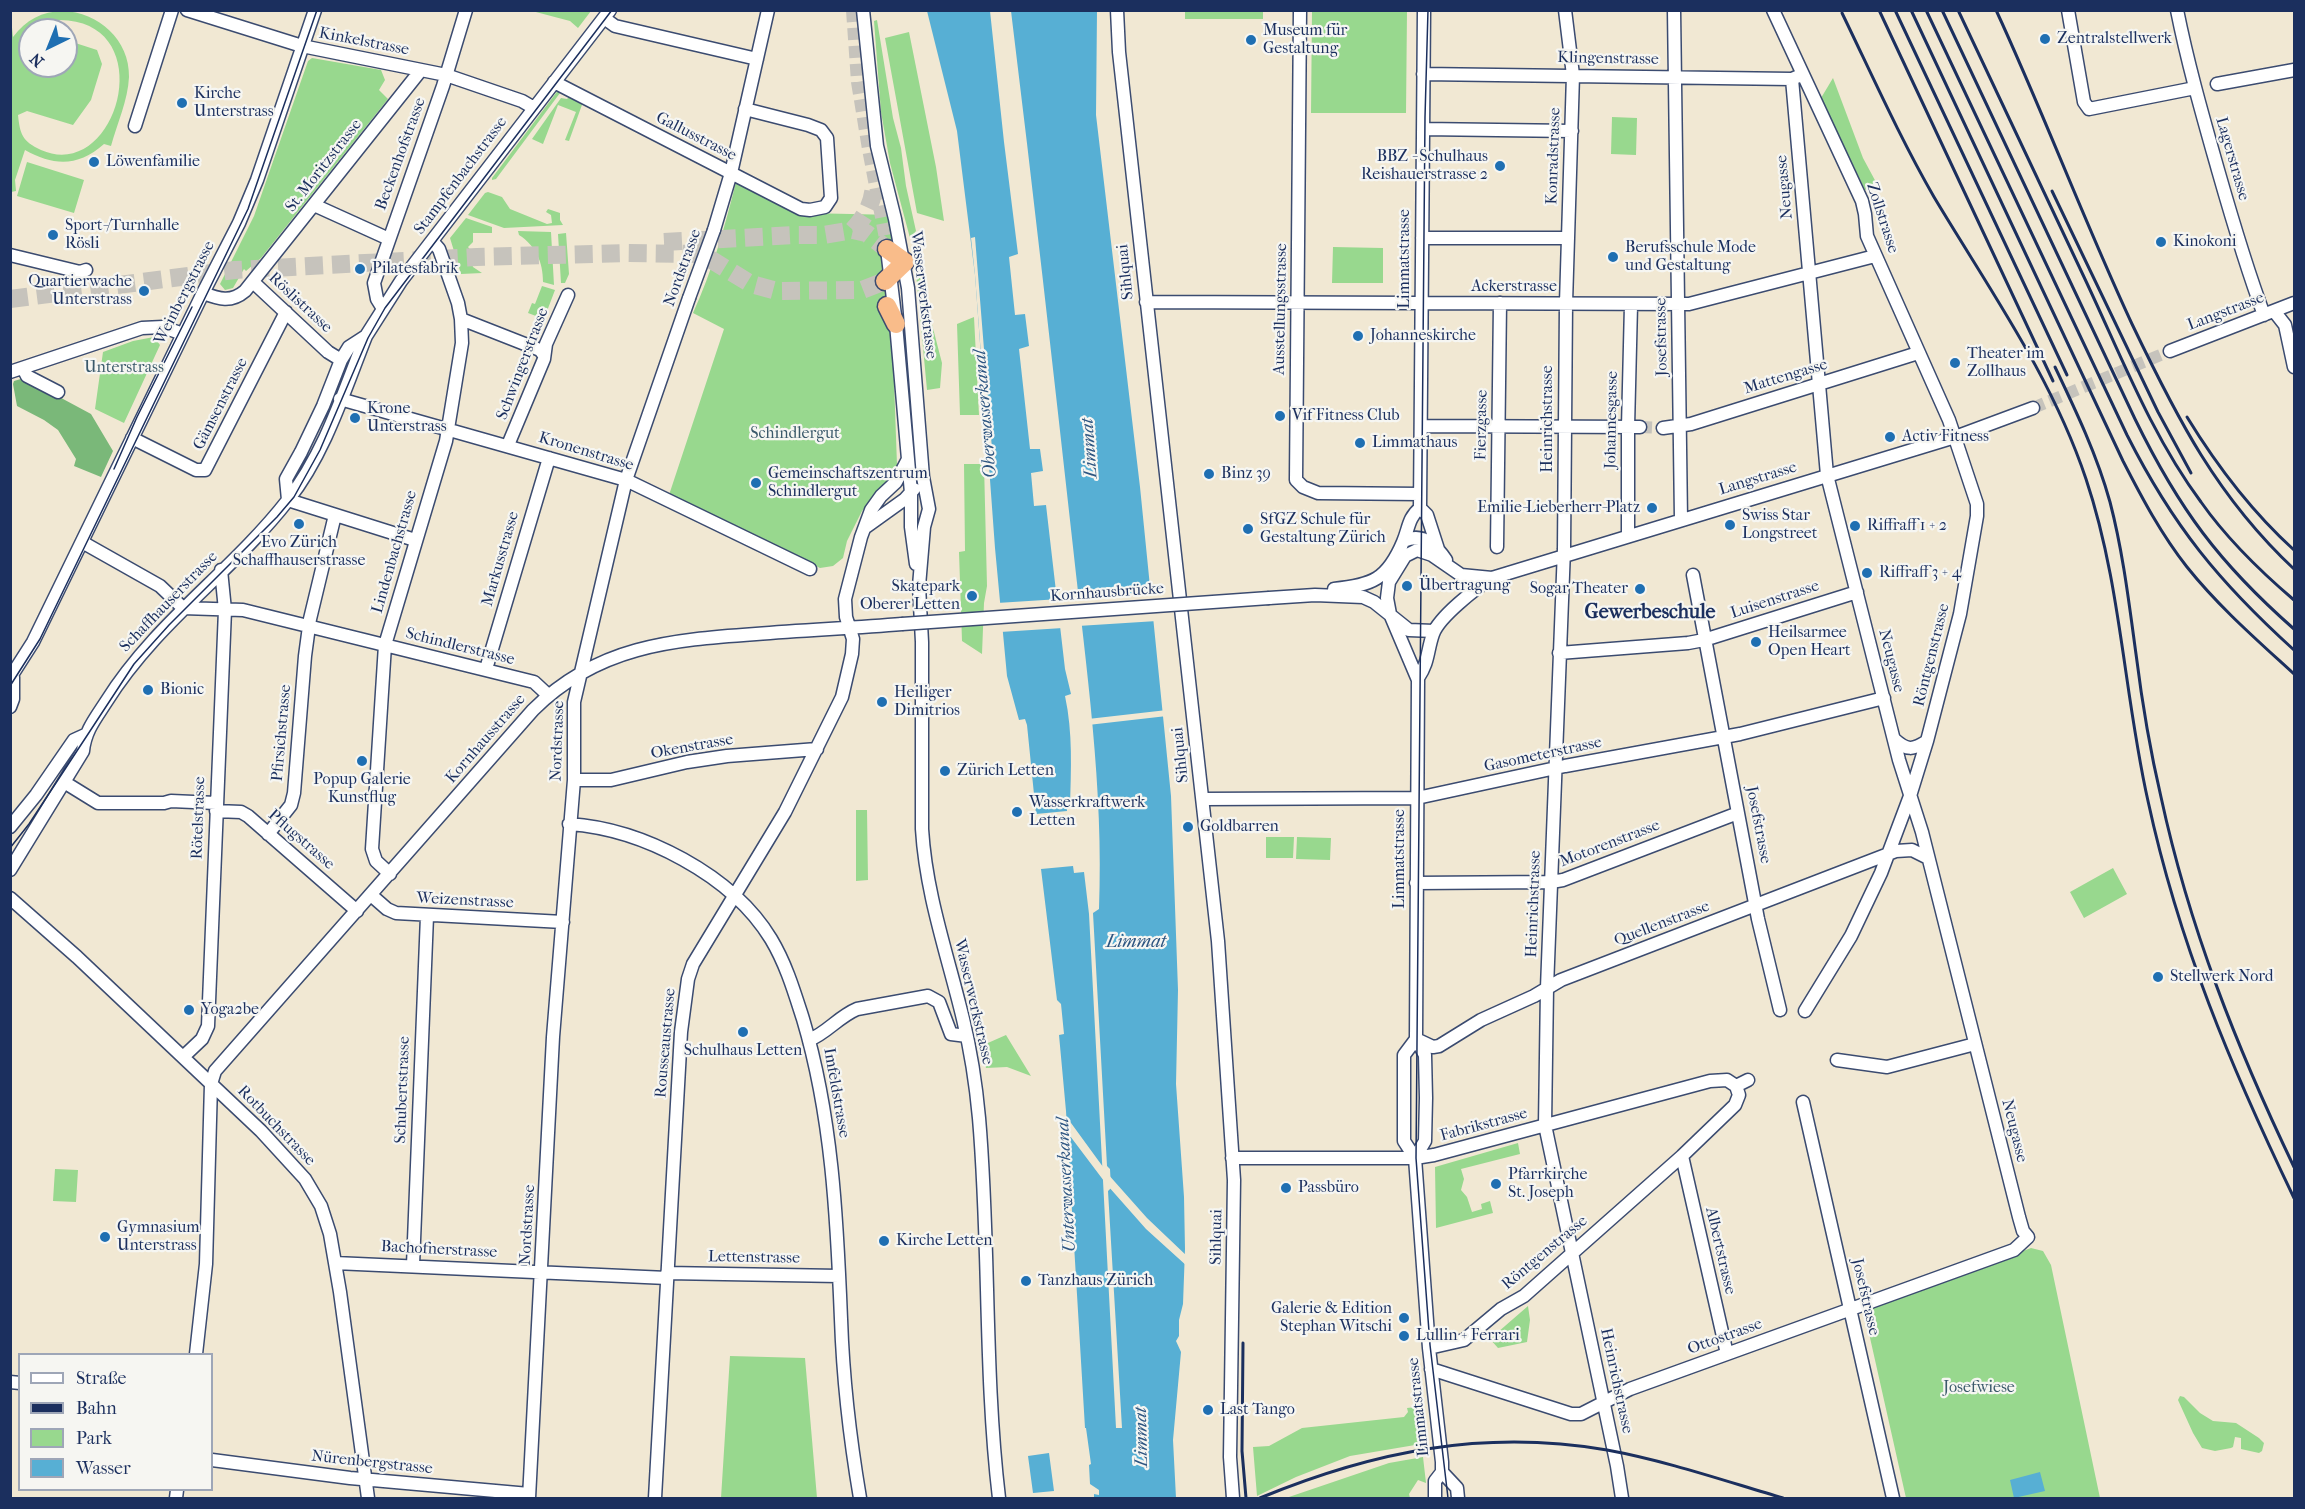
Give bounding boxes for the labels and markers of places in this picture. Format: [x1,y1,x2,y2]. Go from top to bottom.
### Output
place label: Museum für Gestaltung [1263,21,1347,59]
place label: Zentralstellwerk [2057,29,2172,49]
marker: Zentralstellwerk [2038,32,2052,46]
marker: Museum für Gestaltung [1244,33,1258,47]
place label: Kirche Unterstrass [194,84,274,122]
marker: Kirche Unterstrass [175,96,189,110]
place label: BBZ - Schulhaus Reishauerstrasse 2 [1361,147,1488,185]
place label: Löwenfamilie [106,152,200,172]
marker: Löwenfamilie [87,155,101,169]
marker: BBZ - Schulhaus Reishauerstrasse 2 [1493,159,1507,173]
place label: Sport-/Turnhalle Rösli [65,216,179,254]
marker: Sport-/Turnhalle Rösli [46,228,60,242]
place label: Kinokoni [2173,232,2237,252]
marker: Kinokoni [2154,235,2168,249]
place label: Berufsschule Mode und Gestaltung [1625,238,1756,276]
marker: Berufsschule Mode und Gestaltung [1606,250,1620,264]
place label: Pilatesfabrik [372,259,458,279]
marker: Pilatesfabrik [353,262,367,276]
place label: Quartierwache Unterstrass [28,272,132,310]
marker: Quartierwache Unterstrass [137,284,151,298]
place label: Johanneskirche [1370,326,1476,346]
marker: Johanneskirche [1351,329,1365,343]
place label: Theater im Zollhaus [1967,344,2044,382]
marker: Theater im Zollhaus [1948,356,1962,370]
place label: Krone Unterstrass [367,399,447,437]
place label: Vif Fitness Club [1292,406,1400,426]
marker: Vif Fitness Club [1273,409,1287,423]
marker: Krone Unterstrass [348,411,362,425]
place label: Activ Fitness [1902,427,1989,447]
marker: Activ Fitness [1883,430,1897,444]
place label: Limmathaus [1372,433,1457,453]
marker: Limmathaus [1353,436,1367,450]
place label: Gemeinschaftszentrum Schindlergut [768,464,928,502]
place label: Binz 39 [1221,464,1271,484]
marker: Binz 39 [1202,467,1216,481]
marker: Gemeinschaftszentrum Schindlergut [749,476,763,490]
place label: Emilie-Lieberherr-Platz [1477,498,1640,518]
marker: Emilie-Lieberherr-Platz [1645,501,1659,515]
place label: Swiss Star Longstreet [1742,506,1817,544]
place label: SfGZ Schule für Gestaltung Zürich [1260,510,1386,548]
place label: Riffraff 1 + 2 [1867,516,1947,536]
marker: Evo Zürich Schaffhauserstrasse [292,517,306,531]
marker: Swiss Star Longstreet [1723,518,1737,532]
marker: Riffraff 1 + 2 [1848,519,1862,533]
marker: SfGZ Schule für Gestaltung Zürich [1241,522,1255,536]
place label: Evo Zürich Schaffhauserstrasse [233,533,365,571]
place label: Riffraff 3 + 4 [1879,563,1961,583]
marker: Riffraff 3 + 4 [1860,566,1874,580]
place label: Übertragung [1419,576,1510,596]
place label: Skatepark Oberer Letten [860,577,960,615]
marker: Übertragung [1400,579,1414,593]
place label: Sogar Theater [1530,579,1628,599]
marker: Sogar Theater [1633,582,1647,596]
marker: Skatepark Oberer Letten [965,589,979,603]
place label: Heilsarmee Open Heart [1768,623,1851,661]
marker: Heilsarmee Open Heart [1749,635,1763,649]
place label: Bionic [160,680,204,700]
marker: Bionic [141,683,155,697]
place label: Heiliger Dimitrios [894,683,960,721]
marker: Heiliger Dimitrios [875,695,889,709]
marker: Popup Galerie Kunstflug [355,754,369,768]
place label: Zürich Letten [957,761,1054,781]
marker: Zürich Letten [938,764,952,778]
place label: Popup Galerie Kunstflug [313,770,411,808]
place label: Wasserkraftwerk Letten [1029,793,1145,831]
marker: Wasserkraftwerk Letten [1010,805,1024,819]
place label: Goldbarren [1200,817,1279,837]
marker: Goldbarren [1181,820,1195,834]
place label: Stellwerk Nord [2170,967,2274,987]
marker: Stellwerk Nord [2151,970,2165,984]
place label: Yoga2be [201,1000,259,1020]
marker: Yoga2be [182,1003,196,1017]
marker: Schulhaus Letten [736,1025,750,1039]
place label: Schulhaus Letten [684,1041,802,1061]
place label: Pfarrkirche St. Joseph [1508,1165,1587,1203]
marker: Pfarrkirche St. Joseph [1489,1177,1503,1191]
place label: Passbüro [1298,1178,1359,1198]
marker: Passbüro [1279,1181,1293,1195]
place label: Gymnasium Unterstrass [117,1218,200,1256]
marker: Gymnasium Unterstrass [98,1230,112,1244]
place label: Kirche Letten [896,1231,993,1251]
marker: Kirche Letten [877,1234,891,1248]
place label: Tanzhaus Zürich [1038,1271,1153,1291]
marker: Tanzhaus Zürich [1019,1274,1033,1288]
place label: Galerie & Edition Stephan Witschi [1271,1299,1392,1337]
marker: Galerie & Edition Stephan Witschi [1397,1311,1411,1325]
place label: Lullin + Ferrari [1416,1326,1520,1346]
marker: Lullin + Ferrari [1397,1329,1411,1343]
place label: Last Tango [1220,1400,1295,1420]
marker: Last Tango [1201,1403,1215,1417]

